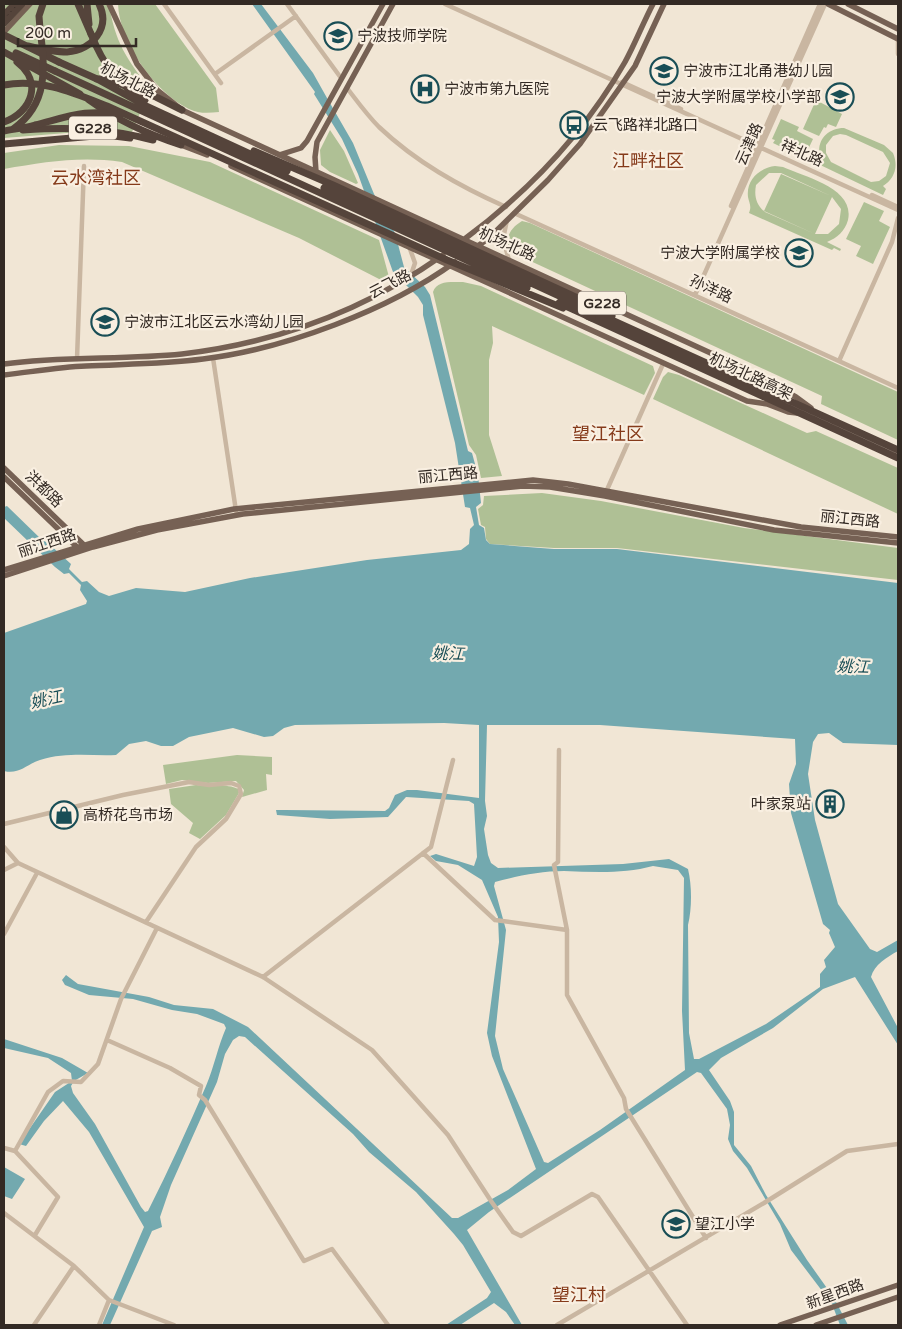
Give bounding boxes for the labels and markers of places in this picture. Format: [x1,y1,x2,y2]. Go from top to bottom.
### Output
school or university icon: 宁波技师学院 [323,21,353,51]
place label: 宁波技师学院 [357,27,447,45]
school or university icon: 宁波市江北甬港幼儿园 [649,56,679,86]
place label: 宁波市江北甬港幼儿园 [683,62,833,80]
hospital icon: 宁波市第九医院 [410,74,440,104]
place label: 宁波市第九医院 [444,80,549,98]
school or university icon: 宁波大学附属学校小学部 [825,82,855,112]
place label: 宁波大学附属学校小学部 [656,88,821,106]
bus stop icon: 云飞路祥北路口 [559,110,589,140]
place label: 云飞路祥北路口 [593,116,698,134]
school or university icon: 宁波大学附属学校 [784,238,814,268]
place label: 宁波大学附属学校 [660,244,780,262]
school or university icon: 宁波市江北区云水湾幼儿园 [90,307,120,337]
place label: 宁波市江北区云水湾幼儿园 [124,313,304,331]
building icon: 叶家泵站 [815,789,845,819]
place label: 叶家泵站 [751,795,811,813]
shop icon: 高桥花鸟市场 [49,800,79,830]
place label: 高桥花鸟市场 [83,806,173,824]
school or university icon: 望江小学 [661,1209,691,1239]
place label: 望江小学 [695,1215,755,1233]

